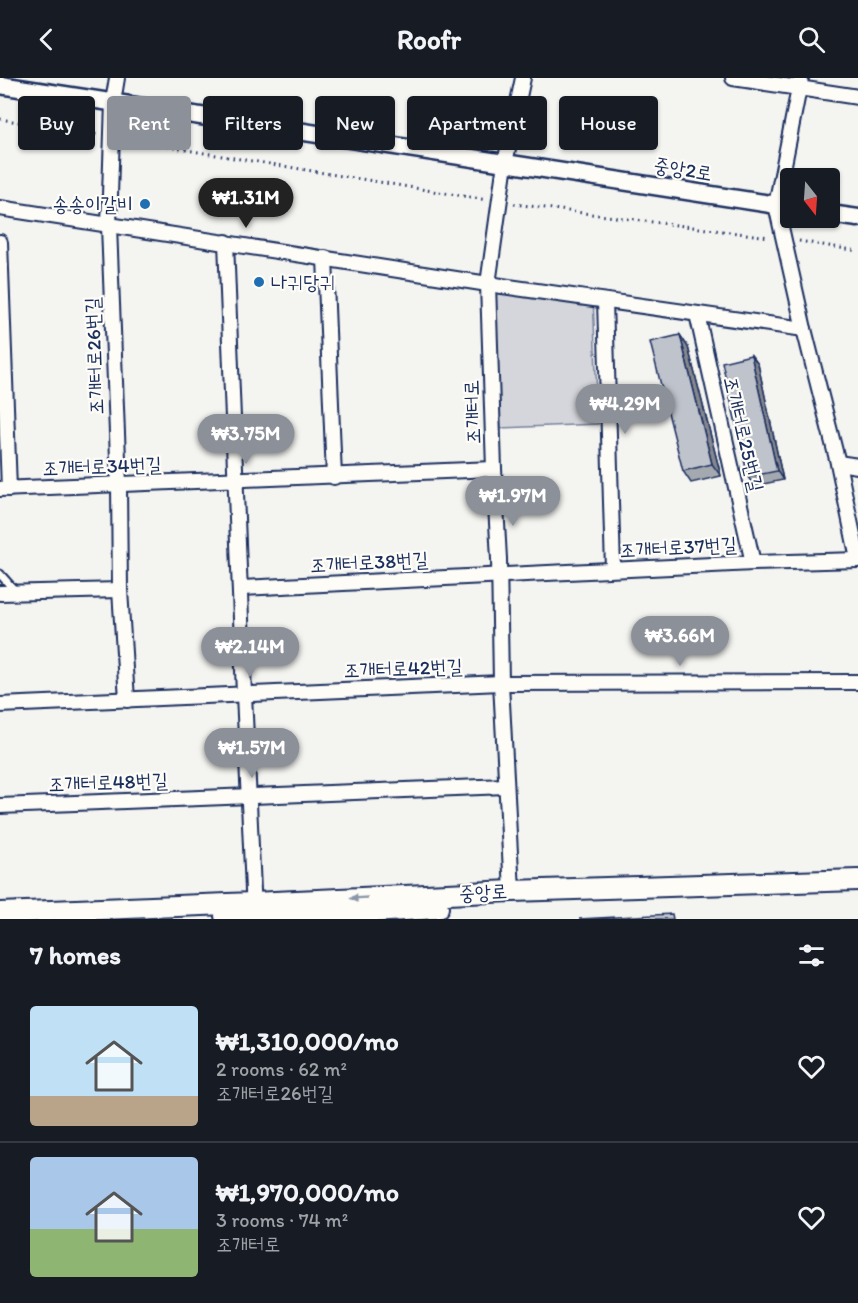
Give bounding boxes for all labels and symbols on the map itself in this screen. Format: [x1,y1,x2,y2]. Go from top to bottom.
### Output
street label: 중앙2로 [652,153,714,185]
north arrow [780,168,840,228]
pin: ₩1.31M [197,178,295,229]
place label: 송송이갈비 [53,192,133,216]
marker: 송송이갈비 [138,197,152,211]
place label: 나귀당귀 [271,270,335,294]
marker: 나귀당귀 [252,275,266,289]
street label: 조개터로26번길 [80,297,108,415]
street label: 조개터로25번길 [719,374,769,494]
street label: 조개터로 [459,379,485,445]
pin: ₩4.29M [576,384,674,435]
pin: ₩3.75M [197,414,295,465]
street label: 조개터로34번길 [42,452,162,480]
pin: ₩1.97M [464,476,562,527]
street label: 조개터로37번길 [619,532,737,562]
street label: 조개터로38번길 [309,547,429,577]
pin: ₩3.66M [631,616,729,667]
pin: ₩2.14M [201,627,299,678]
street label: 조개터로42번길 [343,654,463,682]
pin: ₩1.57M [203,728,301,779]
street label: 조개터로48번길 [48,768,168,796]
street label: 중앙로 [458,879,508,905]
one-way arrow [349,894,368,903]

